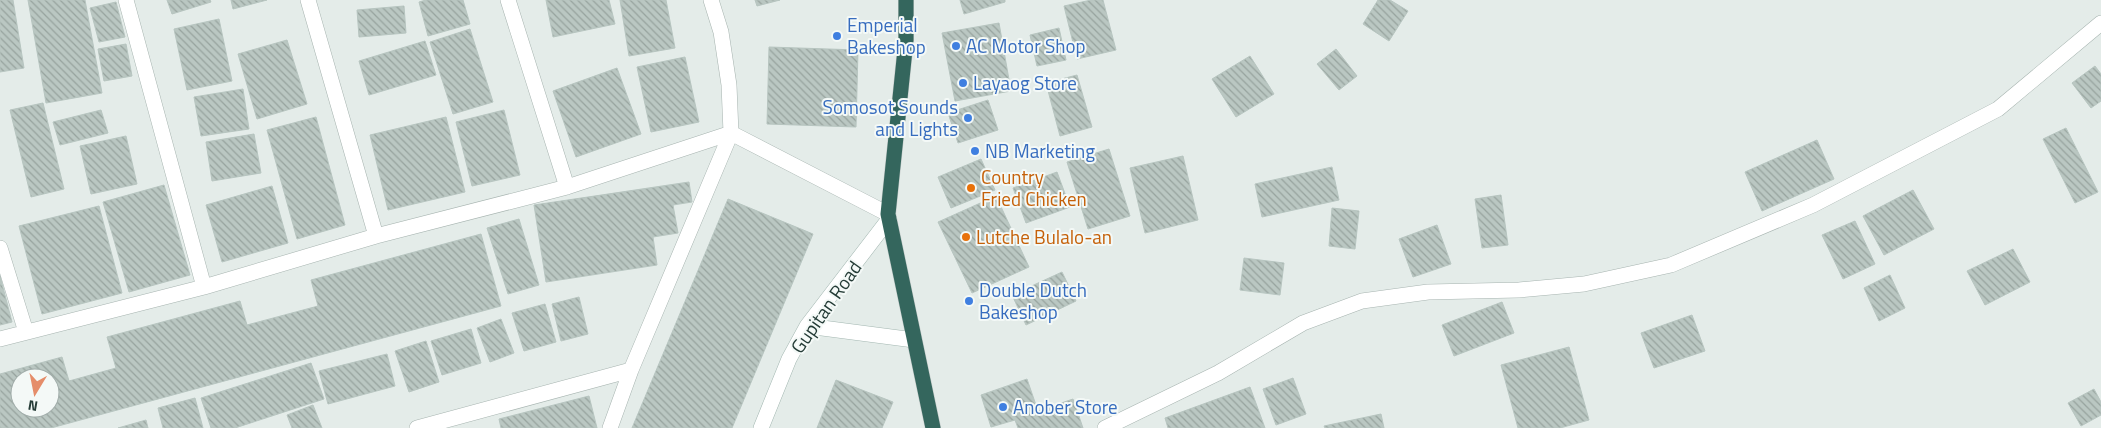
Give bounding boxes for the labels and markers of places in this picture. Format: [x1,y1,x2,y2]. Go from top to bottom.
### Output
place label: Emperial Bakeshop [847,10,926,61]
marker: Emperial Bakeshop [831,30,843,42]
place label: AC Motor Shop [966,31,1085,60]
marker: AC Motor Shop [950,40,962,52]
place label: Layaog Store [973,68,1077,97]
marker: Layaog Store [957,77,969,89]
place label: Somosot Sounds and Lights [823,92,958,143]
marker: Somosot Sounds and Lights [962,112,974,124]
place label: NB Marketing [985,136,1095,165]
marker: NB Marketing [969,145,981,157]
place label: Country Fried Chicken [981,162,1087,213]
marker: Country Fried Chicken [965,182,977,194]
place label: Lutche Bulalo-an [976,222,1112,251]
marker: Lutche Bulalo-an [960,231,972,243]
place label: Double Dutch Bakeshop [979,275,1087,326]
marker: Double Dutch Bakeshop [963,295,975,307]
place label: Anober Store [1013,392,1118,421]
marker: Anober Store [997,401,1009,413]

